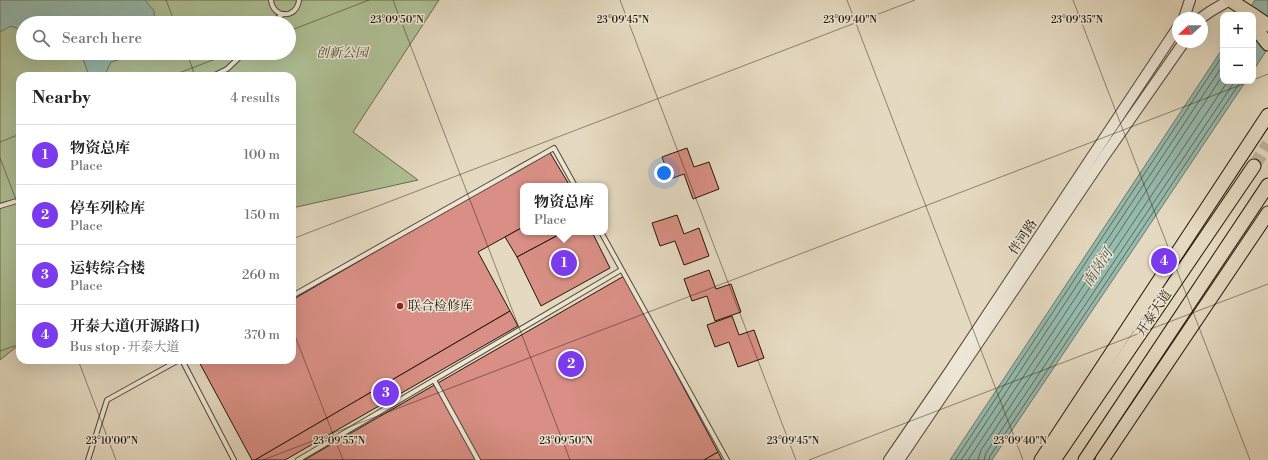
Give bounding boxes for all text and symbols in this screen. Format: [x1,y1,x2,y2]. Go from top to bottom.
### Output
north arrow [1172,12,1208,48]
map controls [1220,12,1256,84]
button: + [1220,12,1256,48]
text: 23°09'50"N [370,14,424,26]
text: 23°09'45"N [597,14,650,26]
text: 23°09'40"N [823,14,877,26]
text: 23°09'35"N [1051,14,1104,26]
search box [16,16,296,60]
icon: search [30,27,52,49]
text: Search here [62,29,142,48]
park label: 创新公园 [316,45,370,61]
button: − [1220,48,1256,84]
text: Nearby [32,87,91,109]
text: 4 results [230,90,280,106]
text: 物资总库 [70,139,130,158]
text: 1 [42,147,48,163]
text: 100 m [244,147,280,163]
text: Place [70,158,102,174]
your location [654,163,674,183]
popup [520,183,608,235]
text: 物资总库 [534,193,594,212]
text: 停车列检库 [70,199,145,218]
text: 2 [41,207,49,223]
text: 150 m [245,207,280,223]
text: Place [534,212,566,228]
street label: 伴河路 [1005,216,1041,258]
text: Place [70,218,102,234]
water label: 南岗河 [1079,243,1119,291]
pin: 4 [1151,246,1177,276]
pin: 1 [551,248,577,278]
text: 运转综合楼 [70,259,145,278]
text: 3 [41,267,49,283]
text: 260 m [242,267,280,283]
text: Place [70,278,102,294]
street label: 开泰大道 [1133,287,1175,339]
place label: 联合检修库 [408,298,473,314]
marker: 联合检修库 [395,301,405,311]
text: 开泰大道(开源路口) [70,317,199,336]
text: 4 [41,327,49,343]
text: 370 m [244,327,280,343]
text: Bus stop · 开泰大道 [70,339,180,355]
pin: 2 [558,349,584,379]
pin: 3 [373,378,399,408]
text: 23°10'00"N [86,435,139,447]
text: 23°09'55"N [313,435,366,447]
text: 23°09'50"N [539,435,593,447]
text: 23°09'45"N [767,435,820,447]
text: 23°09'40"N [993,435,1047,447]

